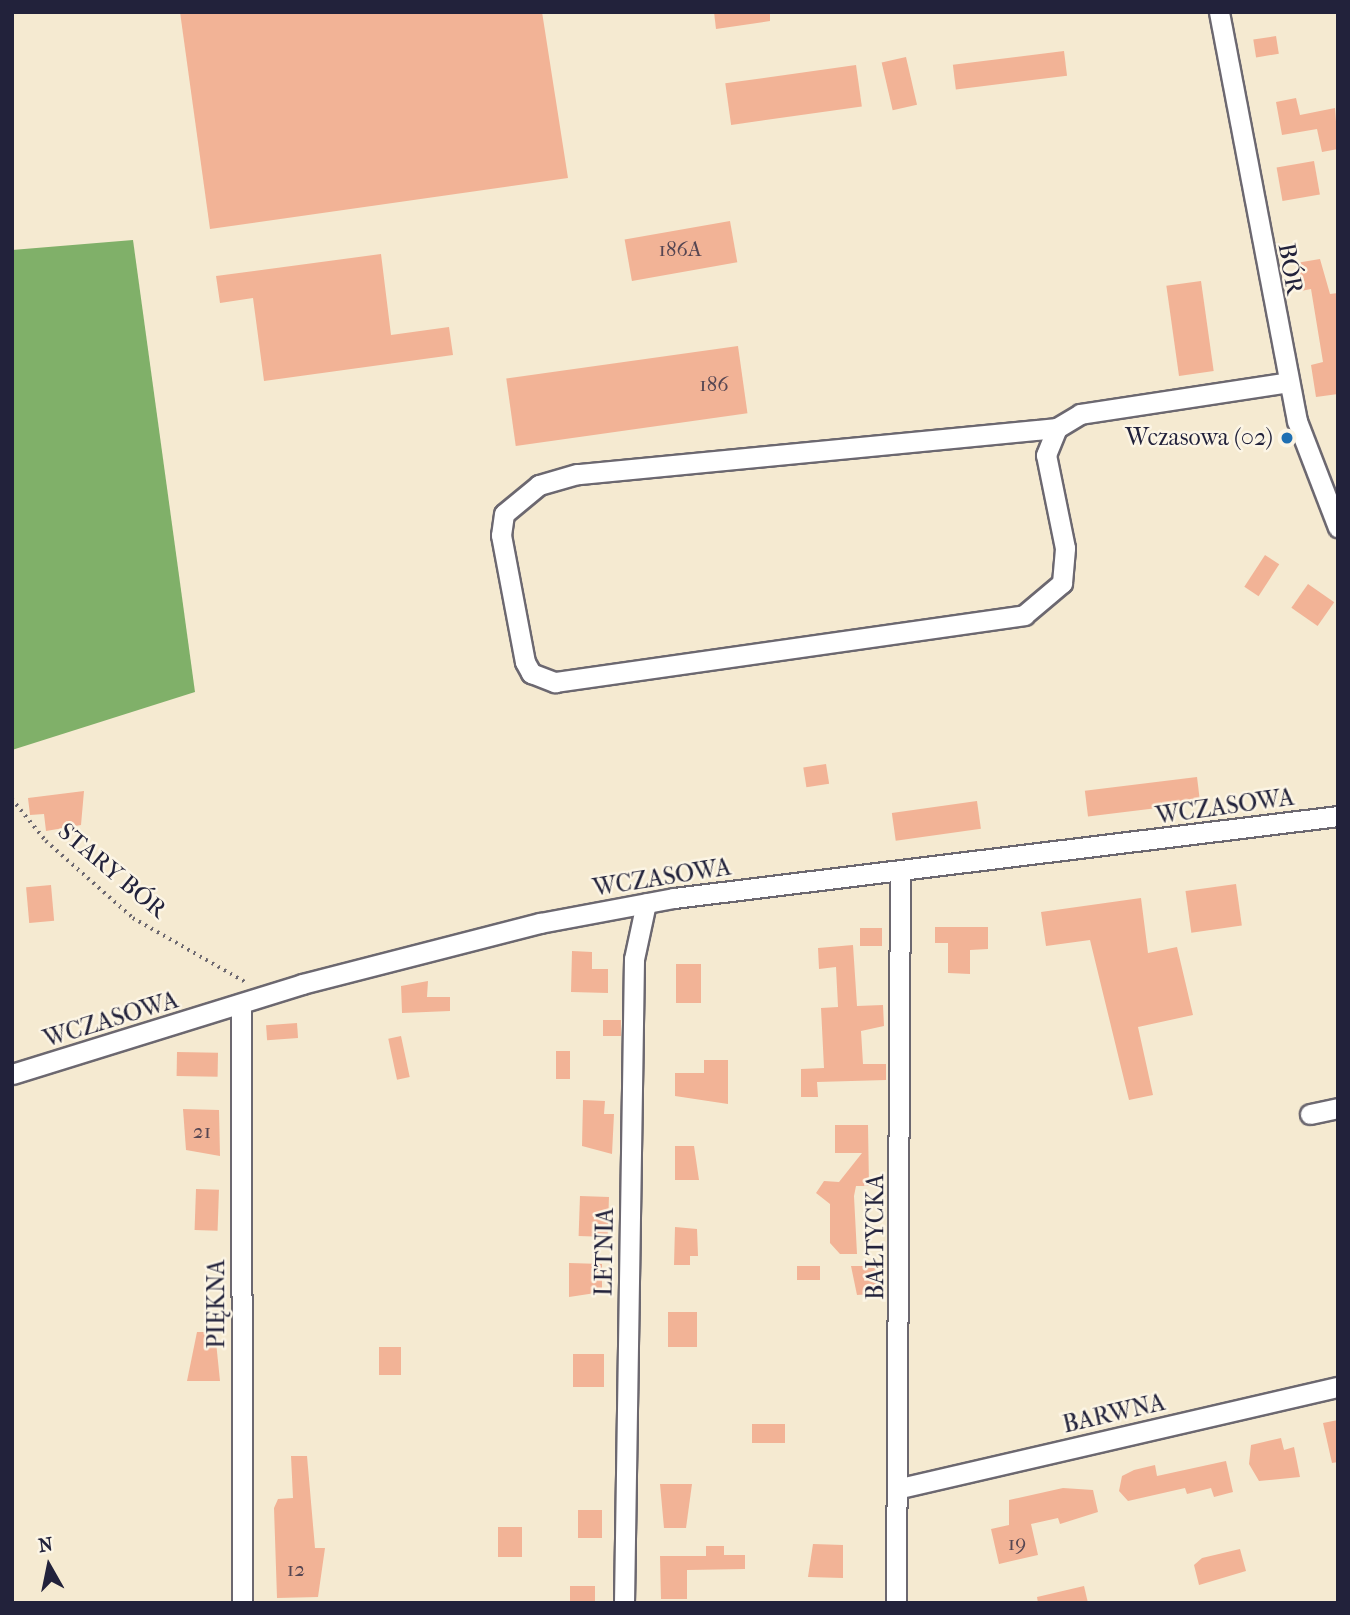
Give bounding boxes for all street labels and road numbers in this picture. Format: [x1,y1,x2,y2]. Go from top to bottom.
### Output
street label: BÓR [1271,241,1309,297]
street label: WCZASOWA [1154,783,1296,831]
street label: STARY BÓR [52,817,172,925]
street label: WCZASOWA [591,853,733,903]
street label: WCZASOWA [40,986,182,1054]
street label: BAŁTYCKA [862,1174,890,1300]
street label: LETNIA [590,1208,620,1296]
street label: PIĘKNA [203,1259,231,1349]
street label: BARWNA [1060,1388,1168,1440]

